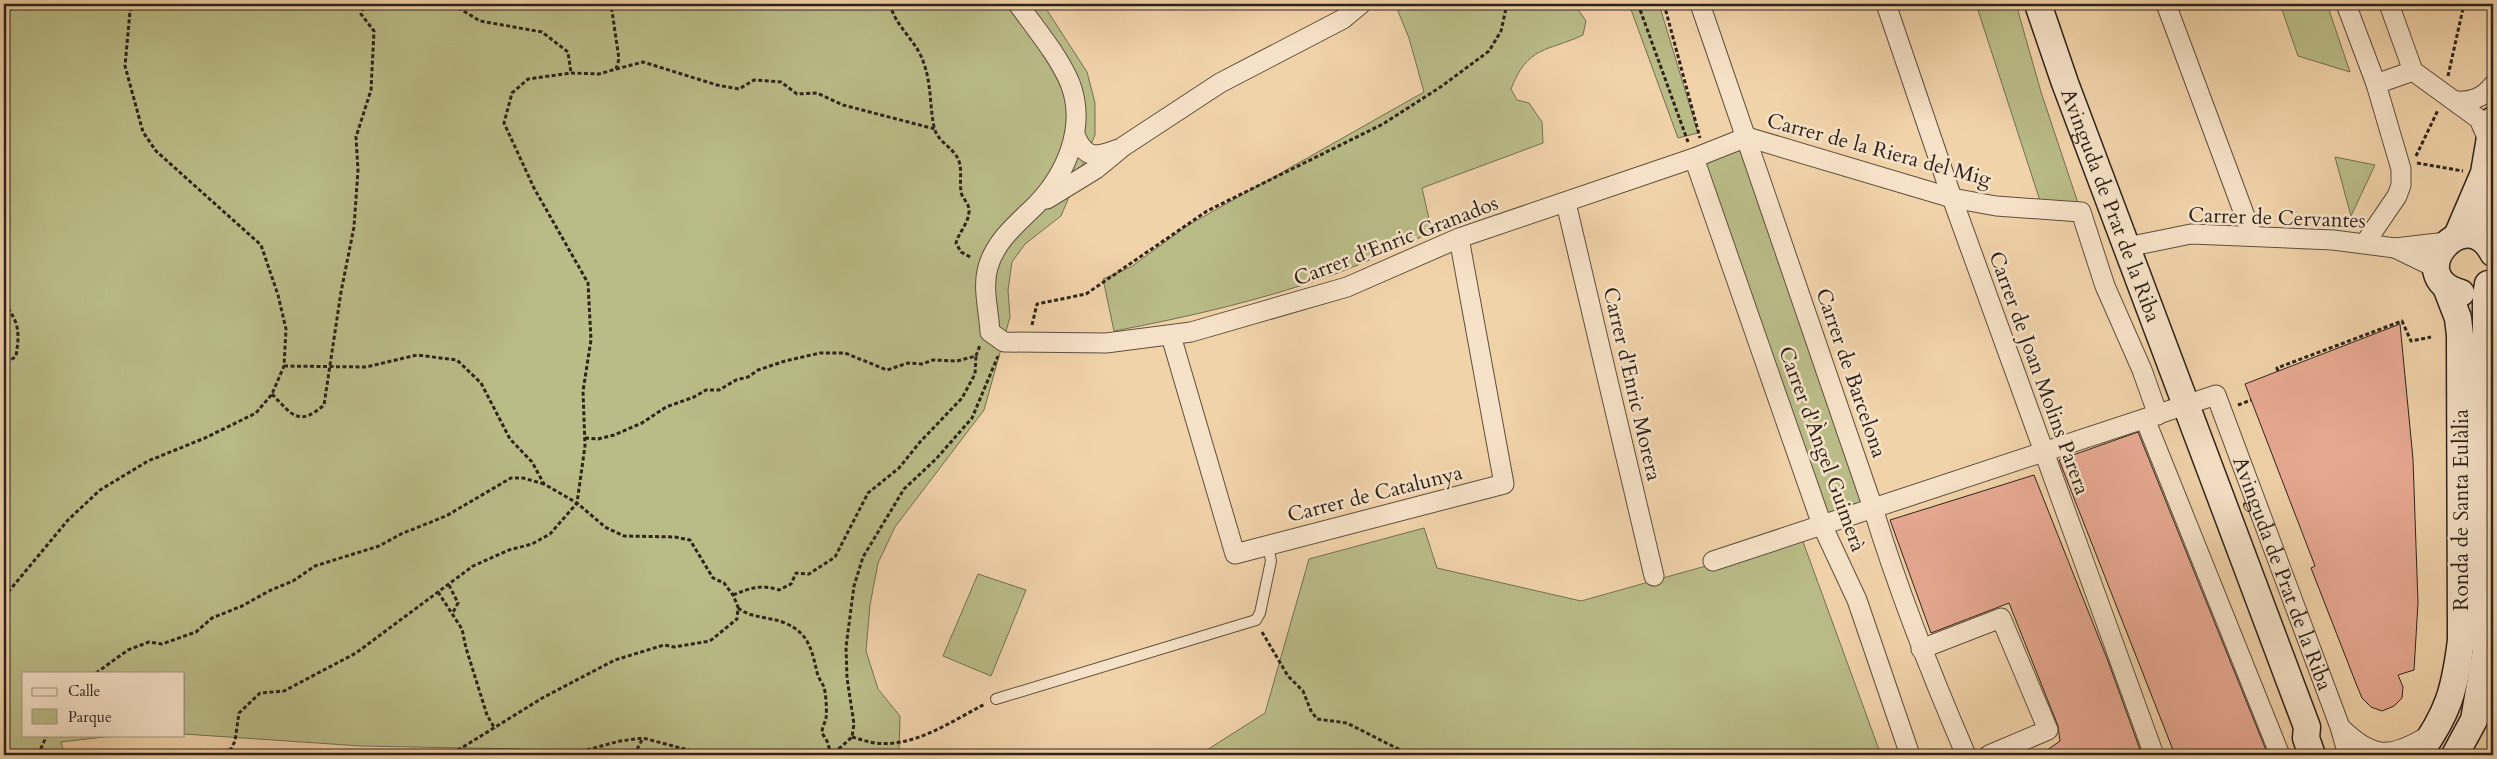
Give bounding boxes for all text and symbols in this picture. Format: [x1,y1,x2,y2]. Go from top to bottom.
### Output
street label: Avinguda de Prat de la Riba [2054,84,2168,326]
street label: Carrer de la Riera del Mig [1764,106,1995,194]
street label: Carrer d'Enric Granados [1290,189,1502,293]
street label: Carrer de Cervantes [2188,200,2366,236]
street label: Carrer de Joan Molins Parera [1981,247,2097,499]
street label: Carrer d'Enric Morera [1596,284,1668,484]
street label: Carrer de Barcelona [1808,284,1894,462]
street label: Carrer d'Àngel Guimerà [1771,342,1873,556]
street label: Ronda de Santa Eulàlia [2447,409,2476,611]
street label: Avinguda de Prat de la Riba [2226,452,2340,694]
street label: Carrer de Catalunya [1284,458,1466,530]
legend [22,672,185,736]
text: Calle [68,681,101,701]
text: Parque [68,707,112,727]

